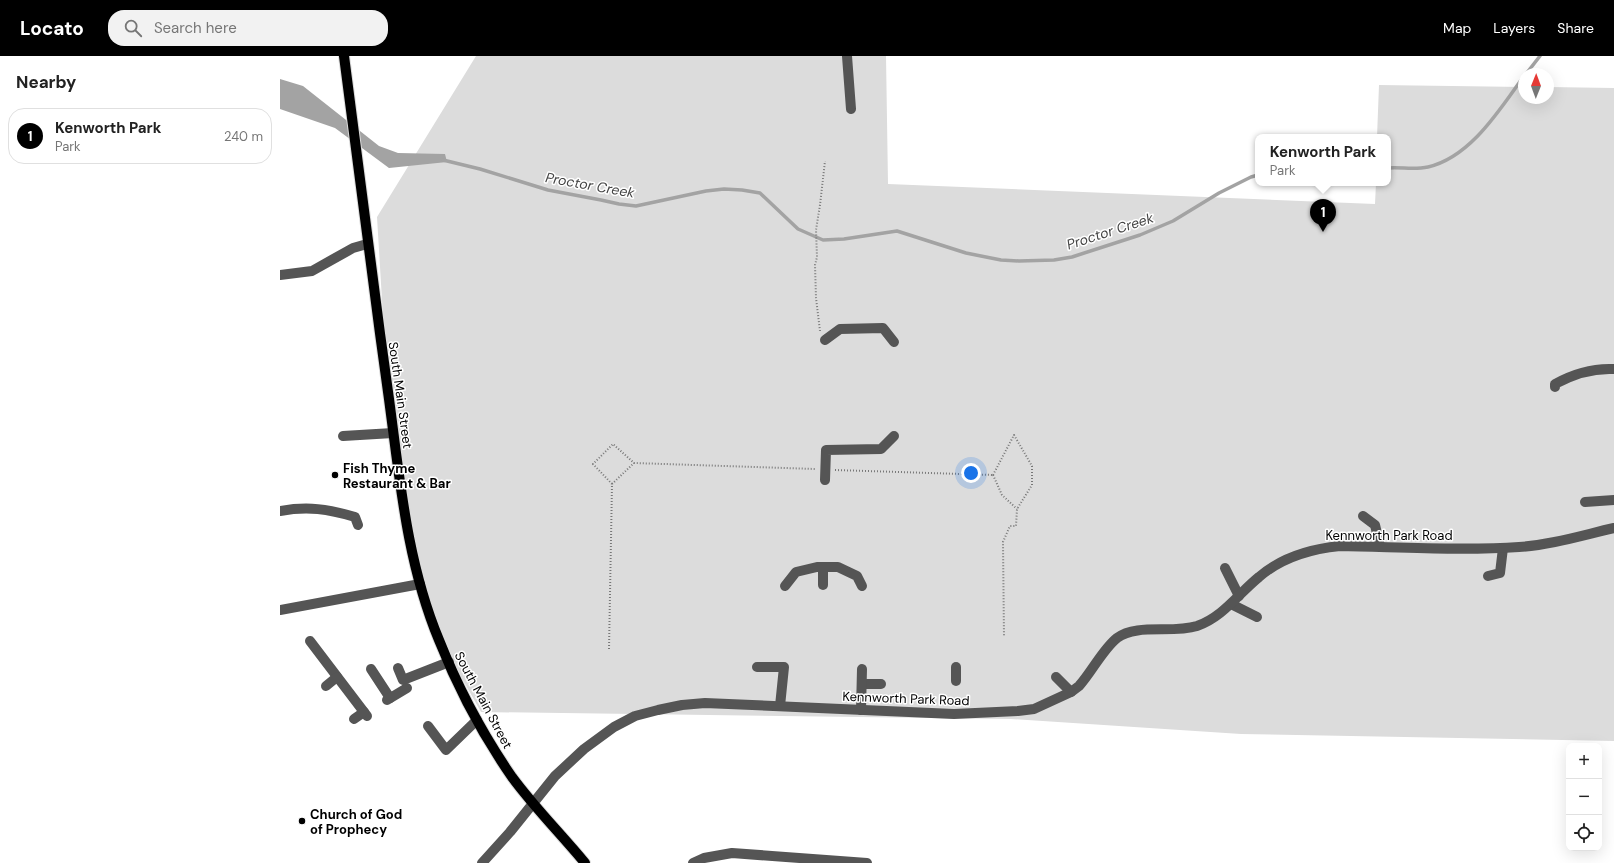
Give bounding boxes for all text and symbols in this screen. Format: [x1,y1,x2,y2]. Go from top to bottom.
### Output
search box [108,10,388,46]
text: Locato [20,16,84,41]
icon: search [122,17,144,39]
text: Search here [154,18,237,38]
text: Map [1443,19,1471,37]
text: Layers [1493,19,1535,37]
text: Share [1557,19,1594,37]
north arrow [1518,68,1554,104]
text: Nearby [16,71,76,93]
text: Kenworth Park [55,118,161,138]
text: 1 [28,128,32,145]
text: 240 m [224,128,263,145]
popup [1255,134,1391,186]
text: Park [55,138,81,155]
text: Kenworth Park [1270,142,1376,162]
text: Park [1270,162,1296,179]
water label: Proctor Creek [544,168,637,202]
pin: 1 [1310,199,1336,232]
water label: Proctor Creek [1064,208,1157,254]
street label: South Main Street [385,341,416,450]
place label: Fish Thyme Restaurant & Bar [343,460,451,492]
your location [961,463,981,483]
marker: Fish Thyme Restaurant & Bar [330,470,340,480]
street label: Kennworth Park Road [1325,527,1453,544]
street label: South Main Street [451,649,516,752]
street label: Kennworth Park Road [842,688,970,709]
map controls [1566,743,1602,851]
button: + [1566,743,1602,779]
button: − [1566,779,1602,815]
place label: Church of God of Prophecy [310,806,402,838]
button: locate [1566,815,1602,851]
marker: Church of God of Prophecy [297,816,307,826]

